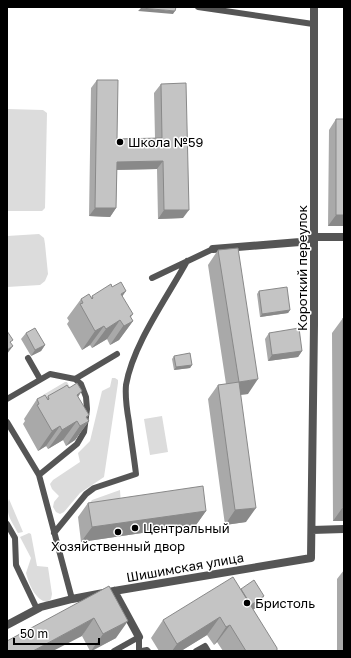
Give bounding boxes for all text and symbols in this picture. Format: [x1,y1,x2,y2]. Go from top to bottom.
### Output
place label: Школа №59 [128,134,203,150]
marker: Школа №59 [115,137,125,147]
street label: Короткий переулок [294,205,310,331]
place label: Центральный [143,520,230,536]
marker: Центральный [130,523,140,533]
marker: Хозяйственный двор [113,527,123,537]
place label: Хозяйственный двор [51,538,185,554]
street label: Шишимская улица [125,549,245,585]
place label: Бристоль [255,595,315,611]
marker: Бристоль [242,598,252,608]
scale bar [14,620,99,646]
text: 50 m [20,626,48,641]

